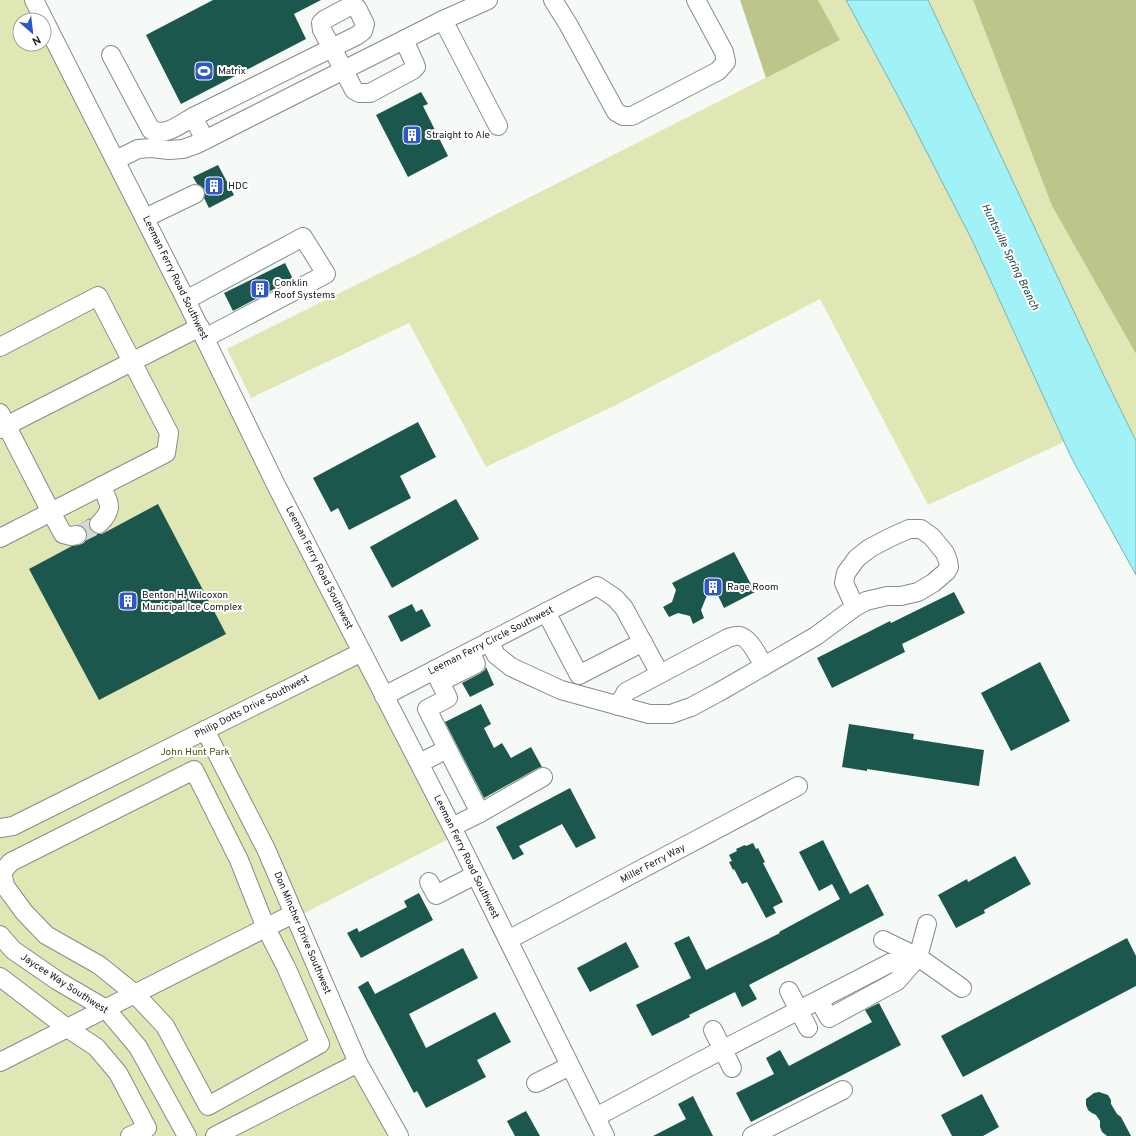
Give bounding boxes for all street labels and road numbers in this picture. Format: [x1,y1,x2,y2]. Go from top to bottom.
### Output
street label: Leeman Ferry Road Southwest [139,214,211,342]
street label: Leeman Ferry Road Southwest [282,504,356,632]
street label: Leeman Ferry Circle Southwest [426,604,556,678]
street label: Philip Dotts Drive Southwest [192,672,312,742]
street label: Leeman Ferry Road Southwest [430,793,502,921]
street label: Miller Ferry Way [618,841,688,887]
street label: Don Mincher Drive Southwest [270,870,334,996]
street label: Jaycee Way Southwest [18,951,110,1017]

